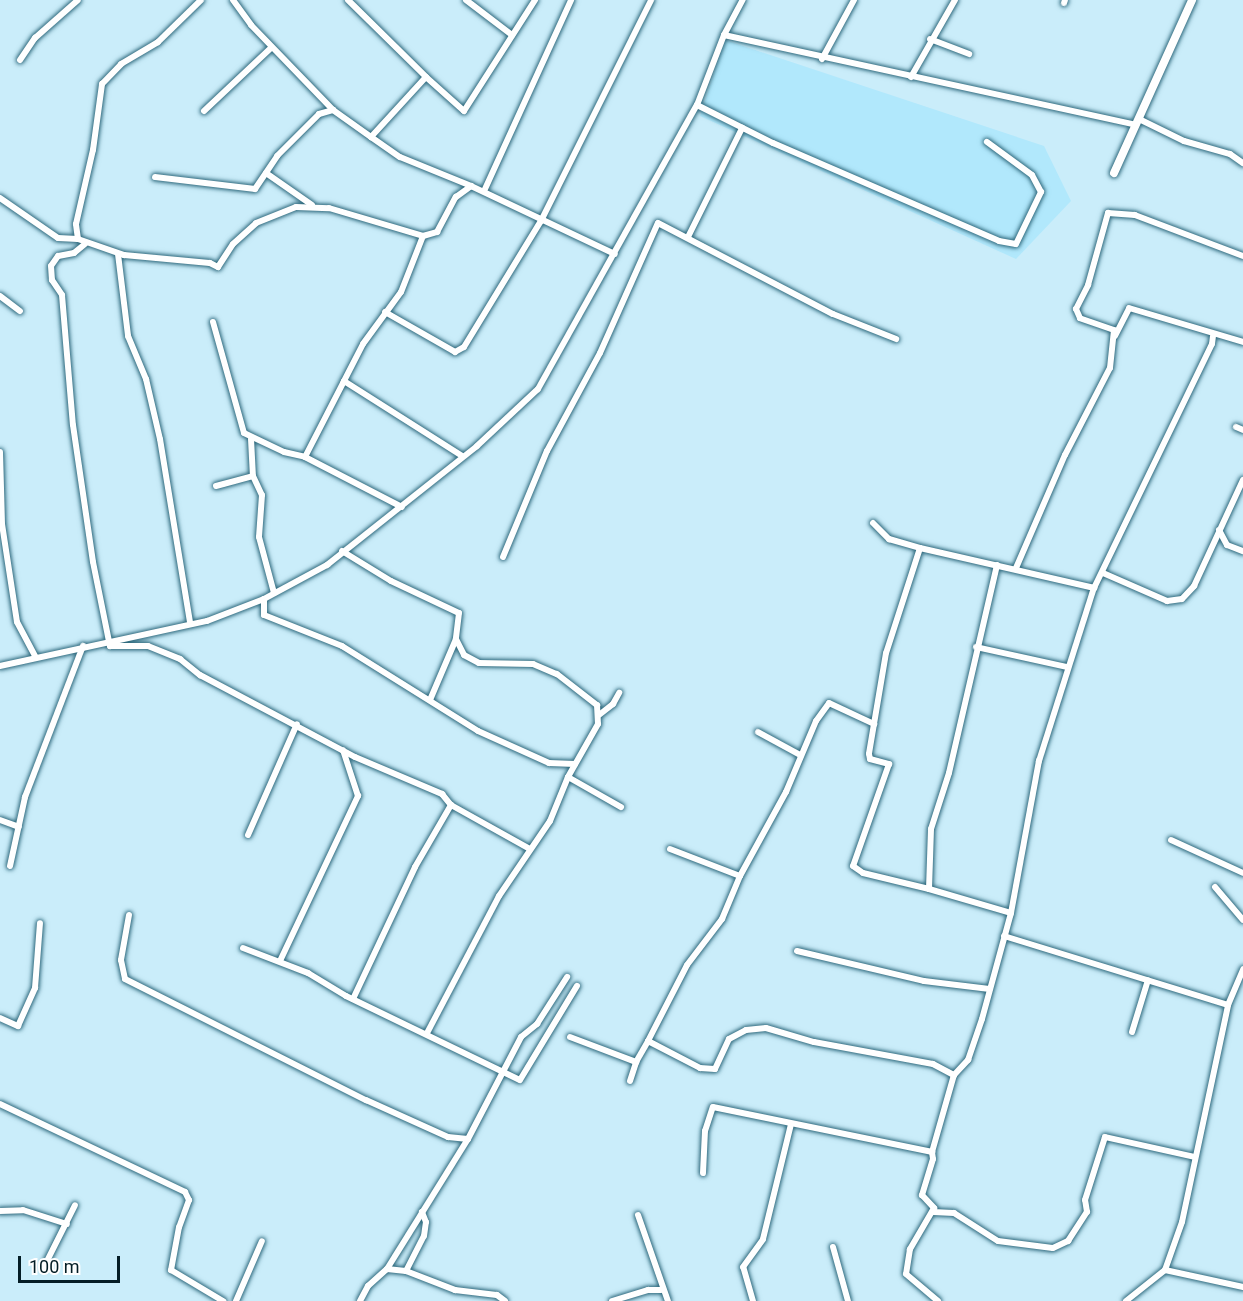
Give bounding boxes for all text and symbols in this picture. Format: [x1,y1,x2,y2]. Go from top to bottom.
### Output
scale bar [21,1244,123,1282]
text: 100 m [29,1256,80,1277]

